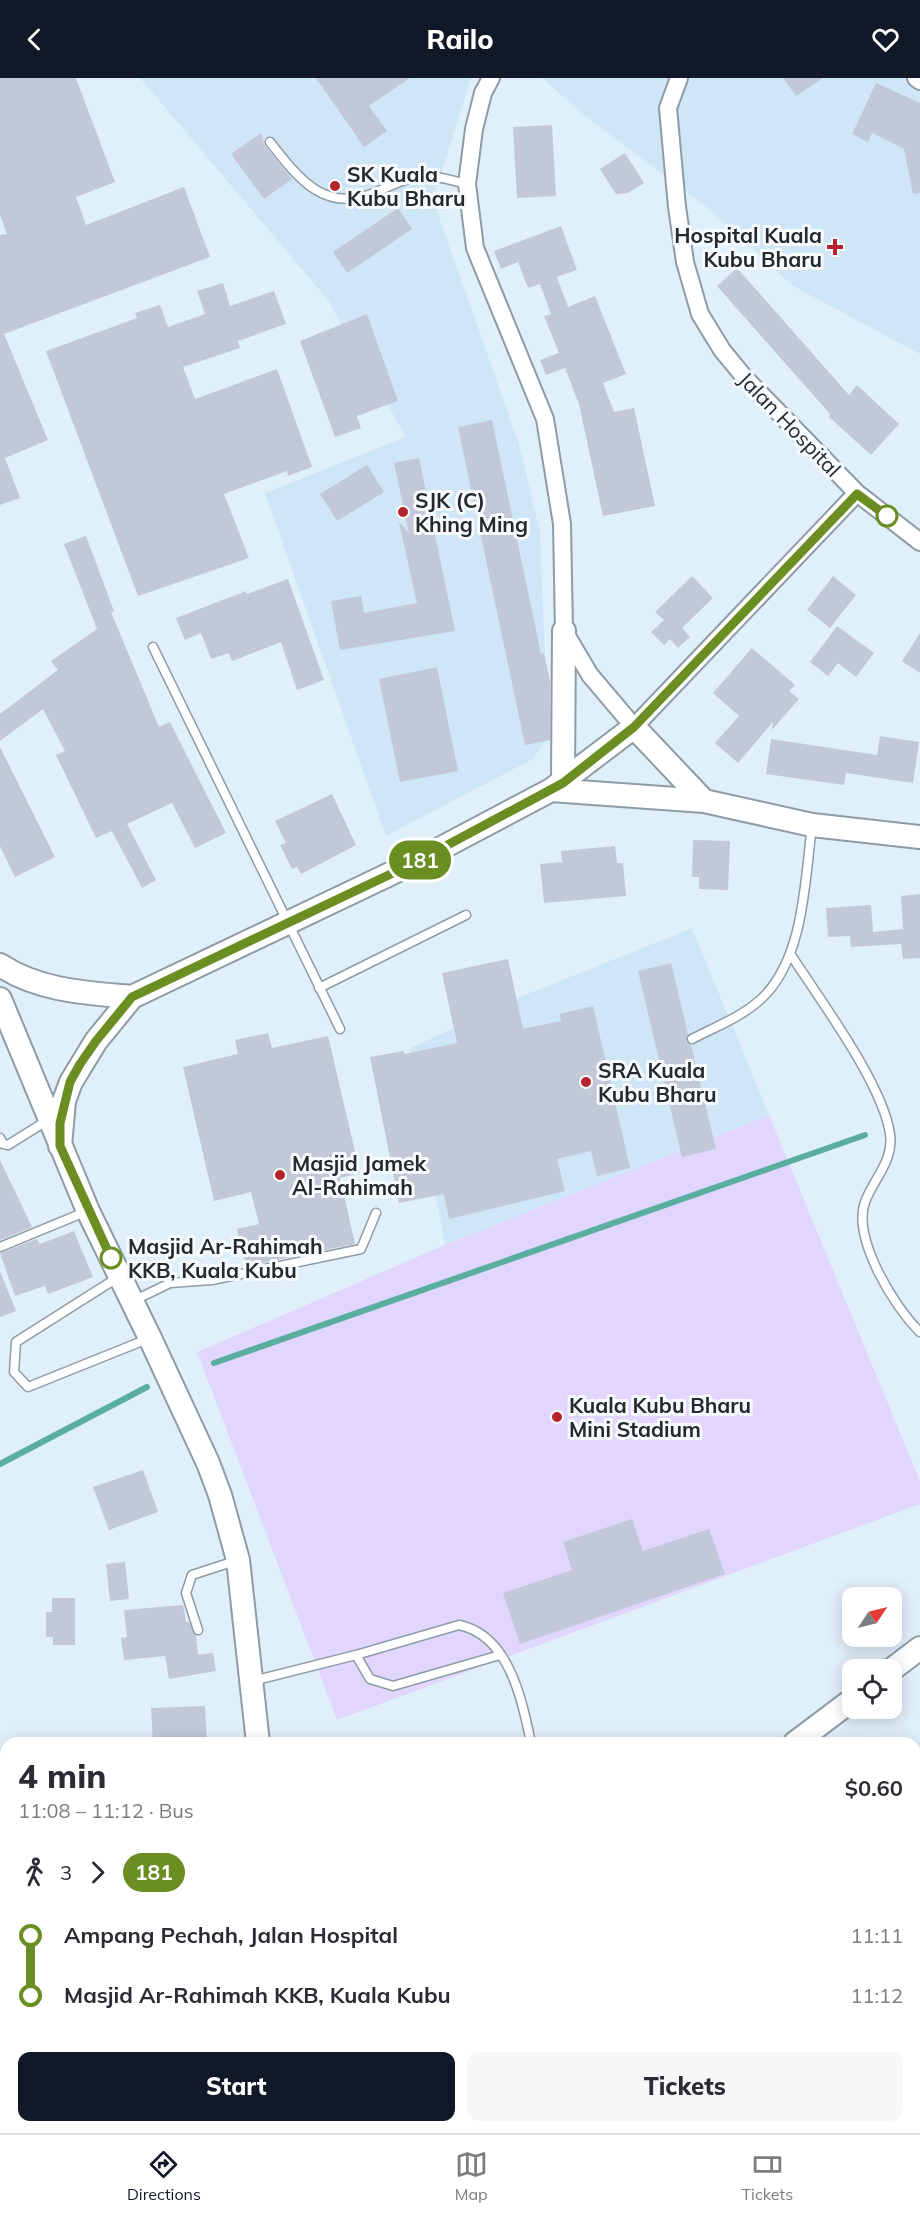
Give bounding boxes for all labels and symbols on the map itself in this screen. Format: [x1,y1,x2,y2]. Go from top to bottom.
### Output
place label: SK Kuala Kubu Bharu [347,161,466,211]
marker: SK Kuala Kubu Bharu [328,179,342,193]
place label: Hospital Kuala Kubu Bharu [674,222,822,272]
marker: Hospital Kuala Kubu Bharu [826,238,844,256]
street label: Jalan Hospital [733,366,847,482]
place label: SJK (C) Khing Ming [415,487,528,537]
marker: SJK (C) Khing Ming [396,505,410,519]
unlabelled marker [876,505,898,527]
line badge: 181 [386,840,454,880]
place label: SRA Kuala Kubu Bharu [598,1057,717,1107]
marker: SRA Kuala Kubu Bharu [579,1075,593,1089]
place label: Masjid Jamek Al-Rahimah [292,1150,427,1200]
marker: Masjid Jamek Al-Rahimah [273,1168,287,1182]
place label: Masjid Ar-Rahimah KKB, Kuala Kubu [128,1233,323,1283]
marker: Masjid Ar-Rahimah KKB, Kuala Kubu [100,1247,122,1269]
place label: Kuala Kubu Bharu Mini Stadium [569,1392,751,1442]
marker: Kuala Kubu Bharu Mini Stadium [550,1410,564,1424]
north arrow [842,1587,902,1647]

